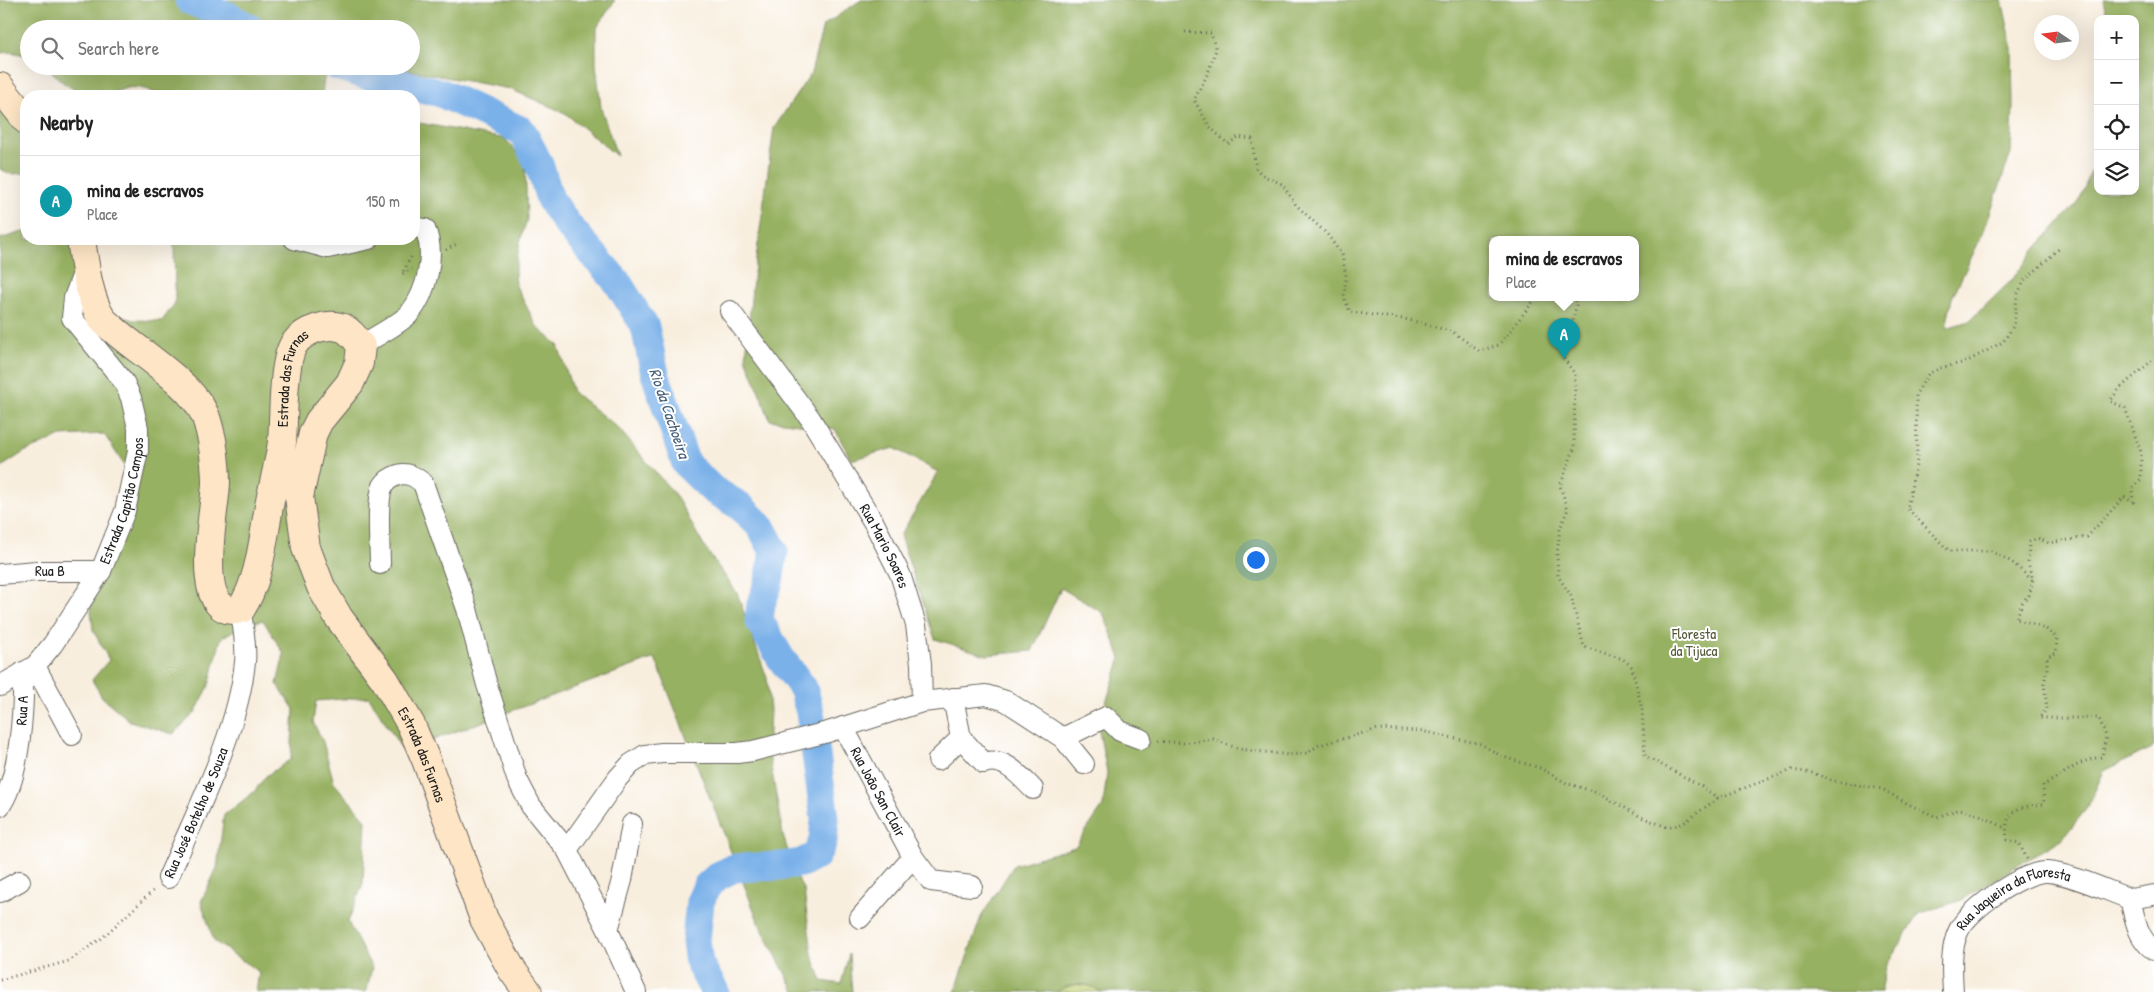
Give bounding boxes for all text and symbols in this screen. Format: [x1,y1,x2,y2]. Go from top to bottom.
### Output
north arrow [2034,15,2079,60]
map controls [2094,15,2139,195]
button: + [2094,15,2139,60]
search box [20,20,420,75]
icon: search [38,34,66,62]
text: Search here [78,35,159,61]
button: − [2094,60,2139,105]
button: locate [2094,105,2139,150]
text: Nearby [40,108,93,137]
button: layers [2094,150,2139,195]
text: mina de escravos [87,177,204,203]
text: A [52,190,60,212]
text: 150 m [366,190,400,212]
text: Place [87,203,118,225]
popup [1489,236,1639,301]
text: mina de escravos [1506,245,1622,271]
text: Place [1506,271,1537,293]
pin: A [1548,318,1580,359]
street label: Estrada das Furnas [272,323,312,427]
water label: Rio da Cachoeira [644,365,696,463]
street label: Estrada Capitão Campos [94,437,148,567]
street label: Rua Mario Soares [855,500,915,591]
your location [1243,547,1269,573]
street label: Rua B [35,560,65,581]
park label: Floresta da Tijuca [1671,623,1718,661]
street label: Rua A [10,695,33,726]
street label: Estrada das Furnas [393,703,452,805]
street label: Rua João San Clair [846,743,911,841]
street label: Rua José Botelho de Souza [158,744,233,881]
street label: Rua Jaqueira da Floresta [1951,861,2074,934]

